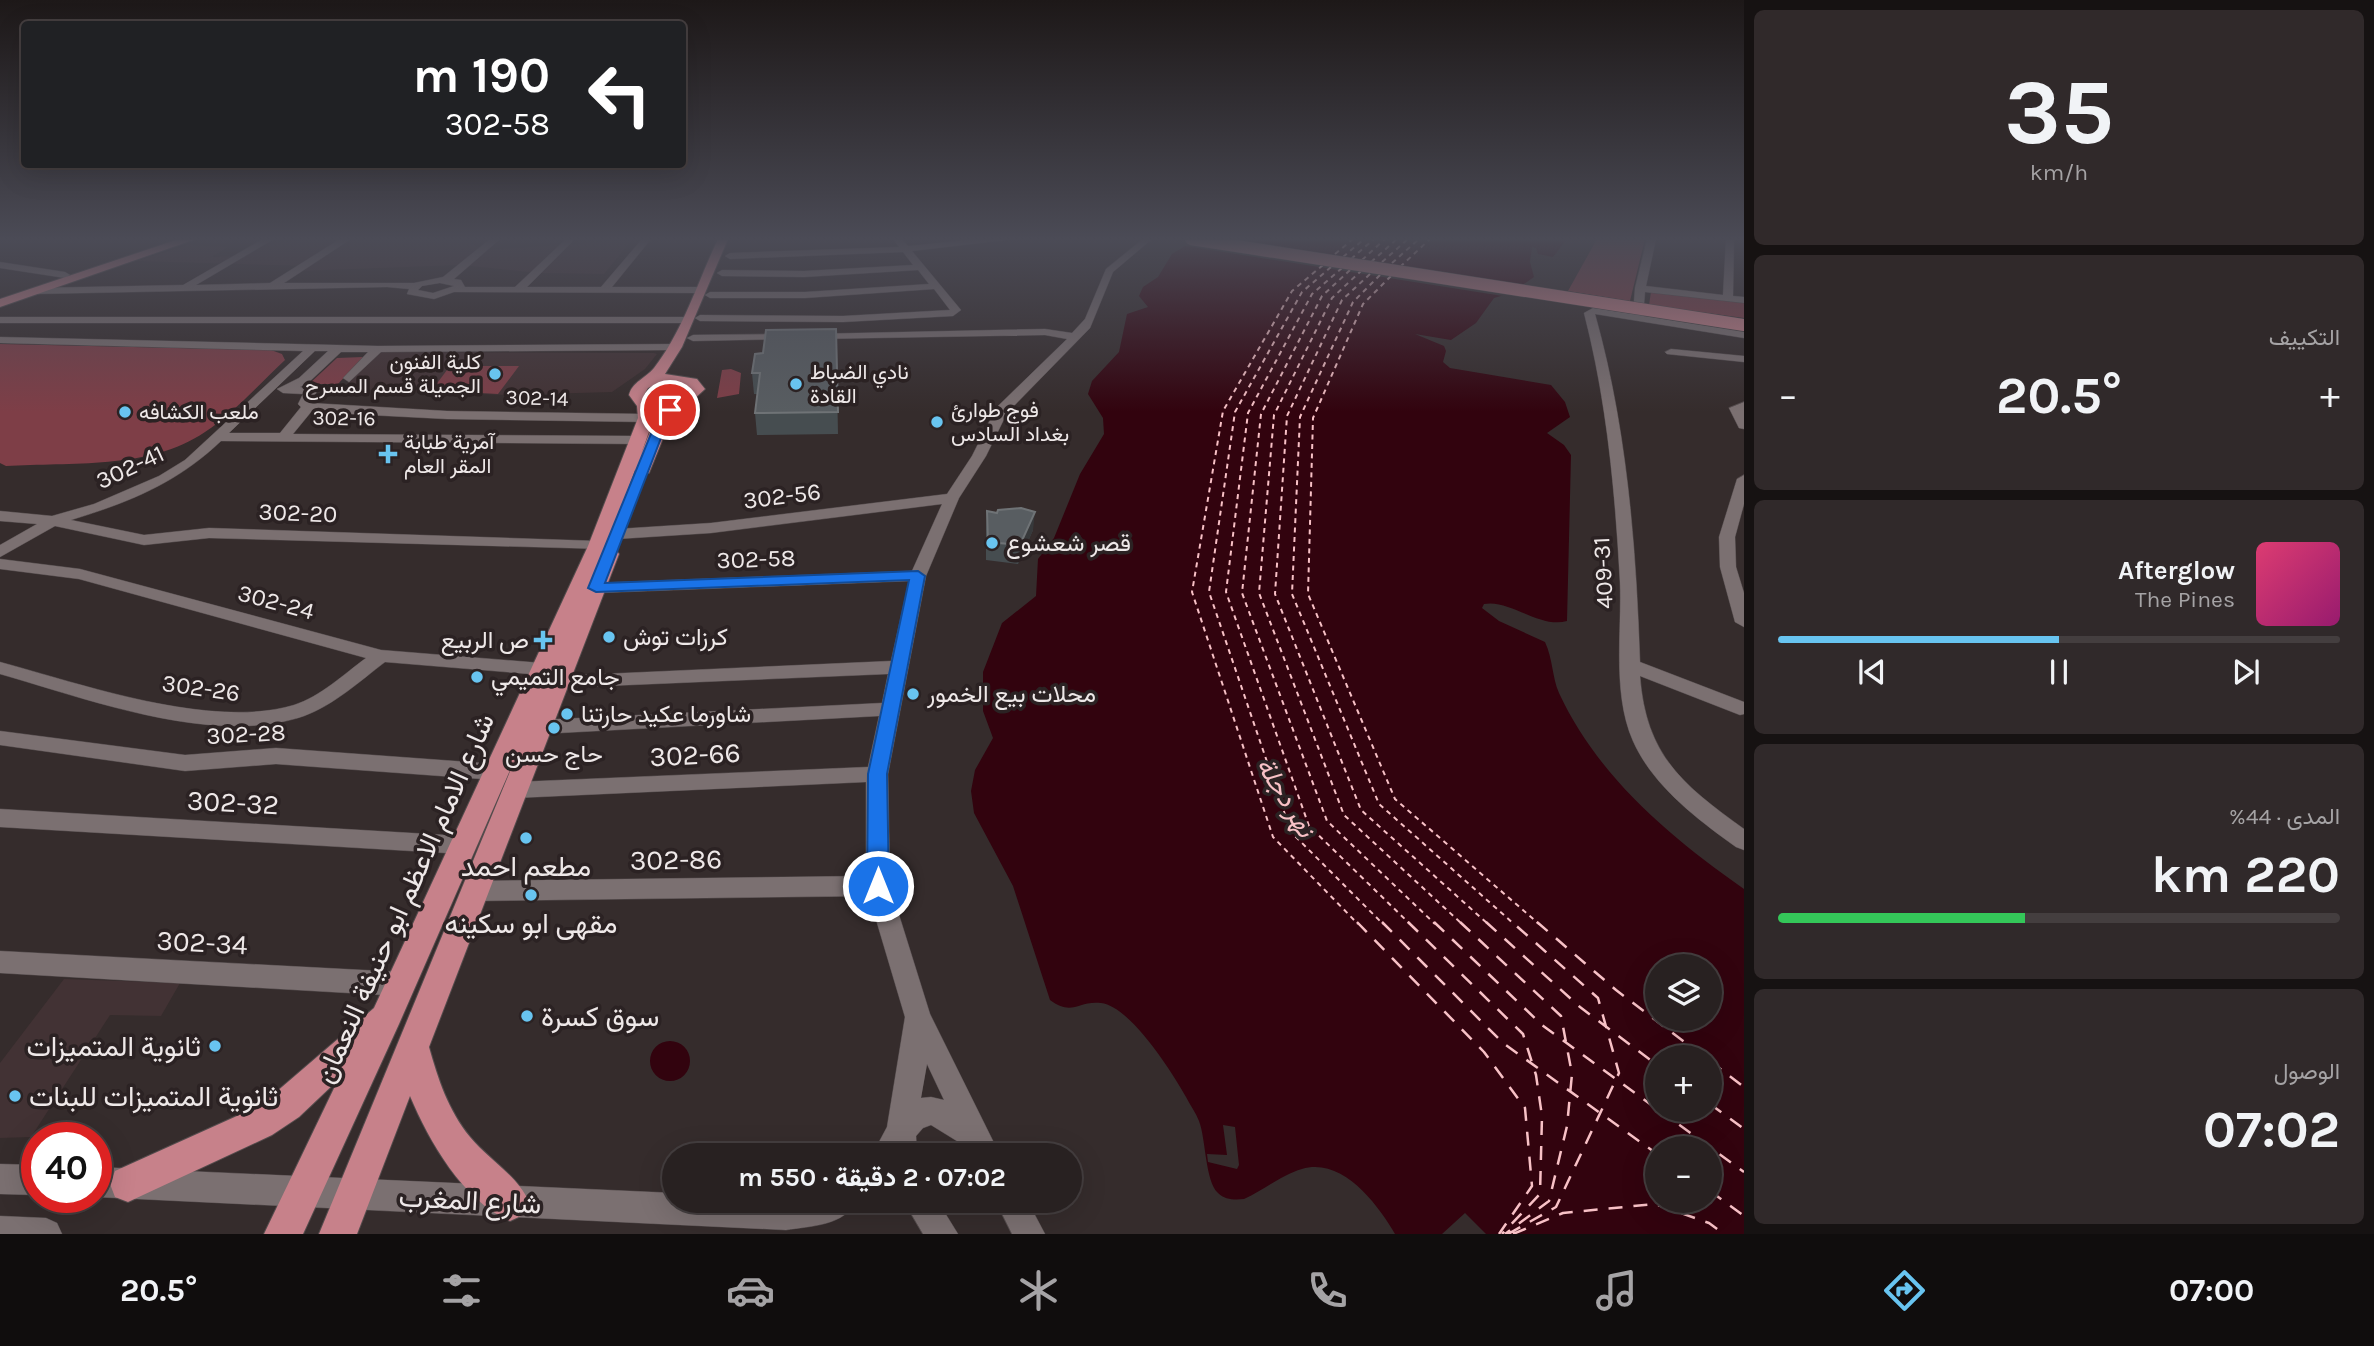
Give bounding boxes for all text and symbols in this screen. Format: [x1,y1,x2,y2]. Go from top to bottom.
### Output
text: 190 m [413,47,550,104]
icon: left [574,49,665,140]
text: 35 [2004,60,2114,166]
text: 302-58 [445,106,550,143]
text: km/h [2030,159,2088,186]
text: التكييف [2269,324,2340,351]
place label: كلية الفنون الجميلة قسم المسرح [305,350,481,400]
place label: نادي الضباط القادة [810,360,909,408]
text: 20.5° [1996,365,2122,426]
marker: كلية الفنون الجميلة قسم المسرح [487,366,503,382]
text: − [1778,373,1798,418]
text: + [2320,373,2340,418]
marker: نادي الضباط القادة [788,376,804,392]
pin [640,380,700,440]
street label: 302-14 [505,385,569,411]
icon: arrive [651,391,689,429]
place label: فوج طوارئ بغداد السادس [951,398,1069,446]
place label: ملعب الكشافه [139,400,259,424]
marker: ملعب الكشافه [117,404,133,420]
street label: 302-16 [312,405,376,431]
marker: فوج طوارئ بغداد السادس [929,414,945,430]
place label: آمرية طبابة المقر العام [404,430,496,480]
street label: 302-41 [91,439,169,495]
marker: آمرية طبابة المقر العام [378,444,398,464]
street label: 302-56 [742,477,822,515]
street label: 302-20 [258,498,338,528]
place label: قصر شعشوع [1006,529,1131,559]
marker: قصر شعشوع [984,535,1000,551]
street label: 409-31 [1587,536,1619,610]
street label: 302-58 [716,544,796,574]
text: Afterglow [2118,555,2235,586]
street label: 302-24 [235,578,317,626]
text: The Pines [2135,586,2235,613]
place label: كرزات توش [623,623,728,652]
place label: ص الربيع [441,626,529,657]
marker: كرزات توش [601,629,617,645]
marker: ص الربيع [535,632,551,648]
icon: previous [1853,653,1891,691]
icon: pause [2040,653,2078,691]
icon: next [2227,653,2265,691]
place label: جامع التميمي [491,663,620,696]
street label: 302-26 [160,669,242,707]
marker: جامع التميمي [469,669,485,685]
place label: محلات بيع الخمور [926,680,1096,711]
marker: محلات بيع الخمور [905,686,921,702]
place label: شاورما عكيد حارتنا [581,700,751,729]
marker: شاورما عكيد حارتنا [559,706,575,722]
street label: شارع الامام الاعظم ابو حنيفة النعمان [308,708,503,1089]
street label: 302-28 [206,718,286,750]
marker: حاج حسن [546,720,562,736]
street label: 302-66 [649,736,741,773]
place label: حاج حسن [505,740,603,770]
water label: نهر دجلة [1250,752,1322,844]
street label: 302-32 [186,784,280,821]
text: المدى · 44% [2229,803,2340,830]
marker: مطعم احمد [518,830,534,846]
street label: 302-86 [630,842,722,877]
text: 220 km [2151,844,2340,905]
position arrow [841,849,915,923]
place label: مطعم احمد [461,850,591,885]
marker: مقهى ابو سكينه [523,887,539,903]
place label: مقهى ابو سكينه [444,907,618,941]
street label: 302-34 [156,924,249,961]
map controls [1645,954,1722,1213]
button: layers [1645,954,1722,1031]
place label: سوق كسرة [541,1000,659,1034]
marker: سوق كسرة [519,1008,535,1024]
place label: ثانوية المتميزات [26,1030,201,1064]
marker: ثانوية المتميزات [207,1038,223,1054]
button: + [1645,1045,1722,1122]
text: الوصول [2274,1058,2340,1085]
place label: ثانوية المتميزات للبنات [29,1080,278,1114]
marker: ثانوية المتميزات للبنات [7,1088,23,1104]
text: 07:02 [2203,1099,2340,1160]
speed limit sign: 40 [21,1122,112,1213]
button: − [1645,1136,1722,1213]
text: 07:02 · 2 دقيقة · 550 m [738,1162,1006,1193]
street label: شارع المغرب [398,1180,542,1223]
icon: filters [437,1266,486,1315]
icon: car [726,1266,775,1315]
icon: climate [1014,1266,1063,1315]
icon: phone [1303,1266,1352,1315]
icon: music [1592,1266,1641,1315]
icon: directions [1880,1266,1929,1315]
text: 20.5° [120,1272,197,1309]
text: 07:00 [2169,1272,2254,1309]

